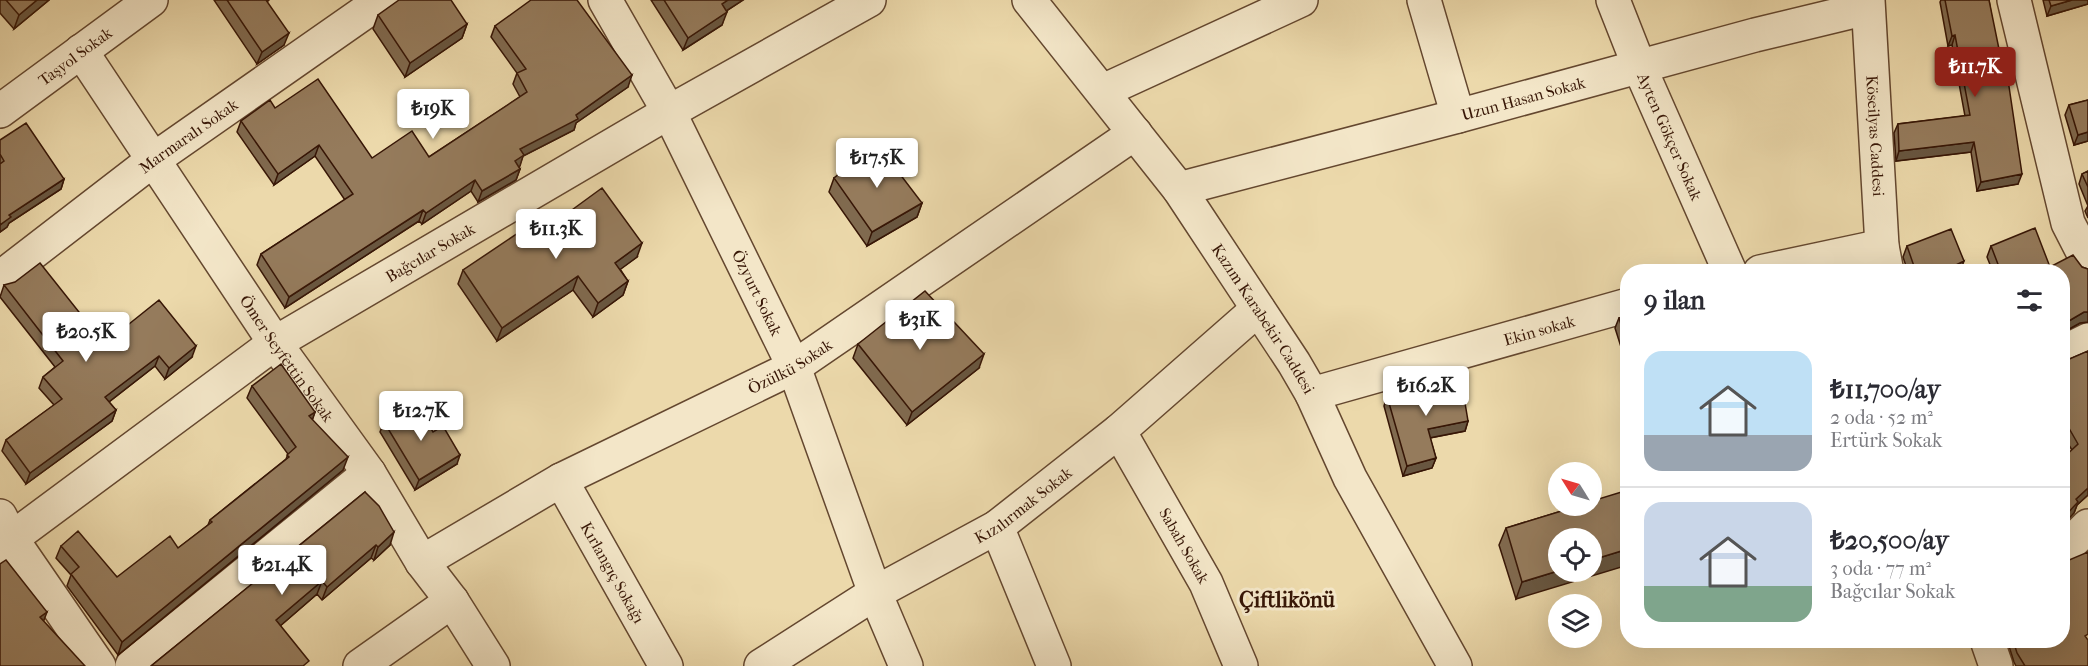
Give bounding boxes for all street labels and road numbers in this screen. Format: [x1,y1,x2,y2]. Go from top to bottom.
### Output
street label: Taşyol Sokak [34,22,116,89]
street label: Ayten Gökçer Sokak [1633,69,1707,204]
street label: Uzun Hasan Sokak [1459,72,1588,124]
street label: Köseilyas Caddesi [1863,75,1889,197]
street label: Marmaralı Sokak [135,94,242,177]
street label: Bağcılar Sokak [382,218,479,286]
street label: Kazım Karabekir Caddesi [1208,240,1319,397]
street label: Özyurt Sokak [728,246,787,339]
street label: Ömer Seyfettin Sokak [236,291,339,426]
street label: Ekin sokak [1501,311,1578,349]
street label: Özülkü Sokak [745,334,836,398]
street label: Kızılırmak Sokak [971,462,1076,547]
street label: Sabah Sokak [1155,504,1214,587]
street label: Kırlangıç Sokağı [577,518,649,626]

